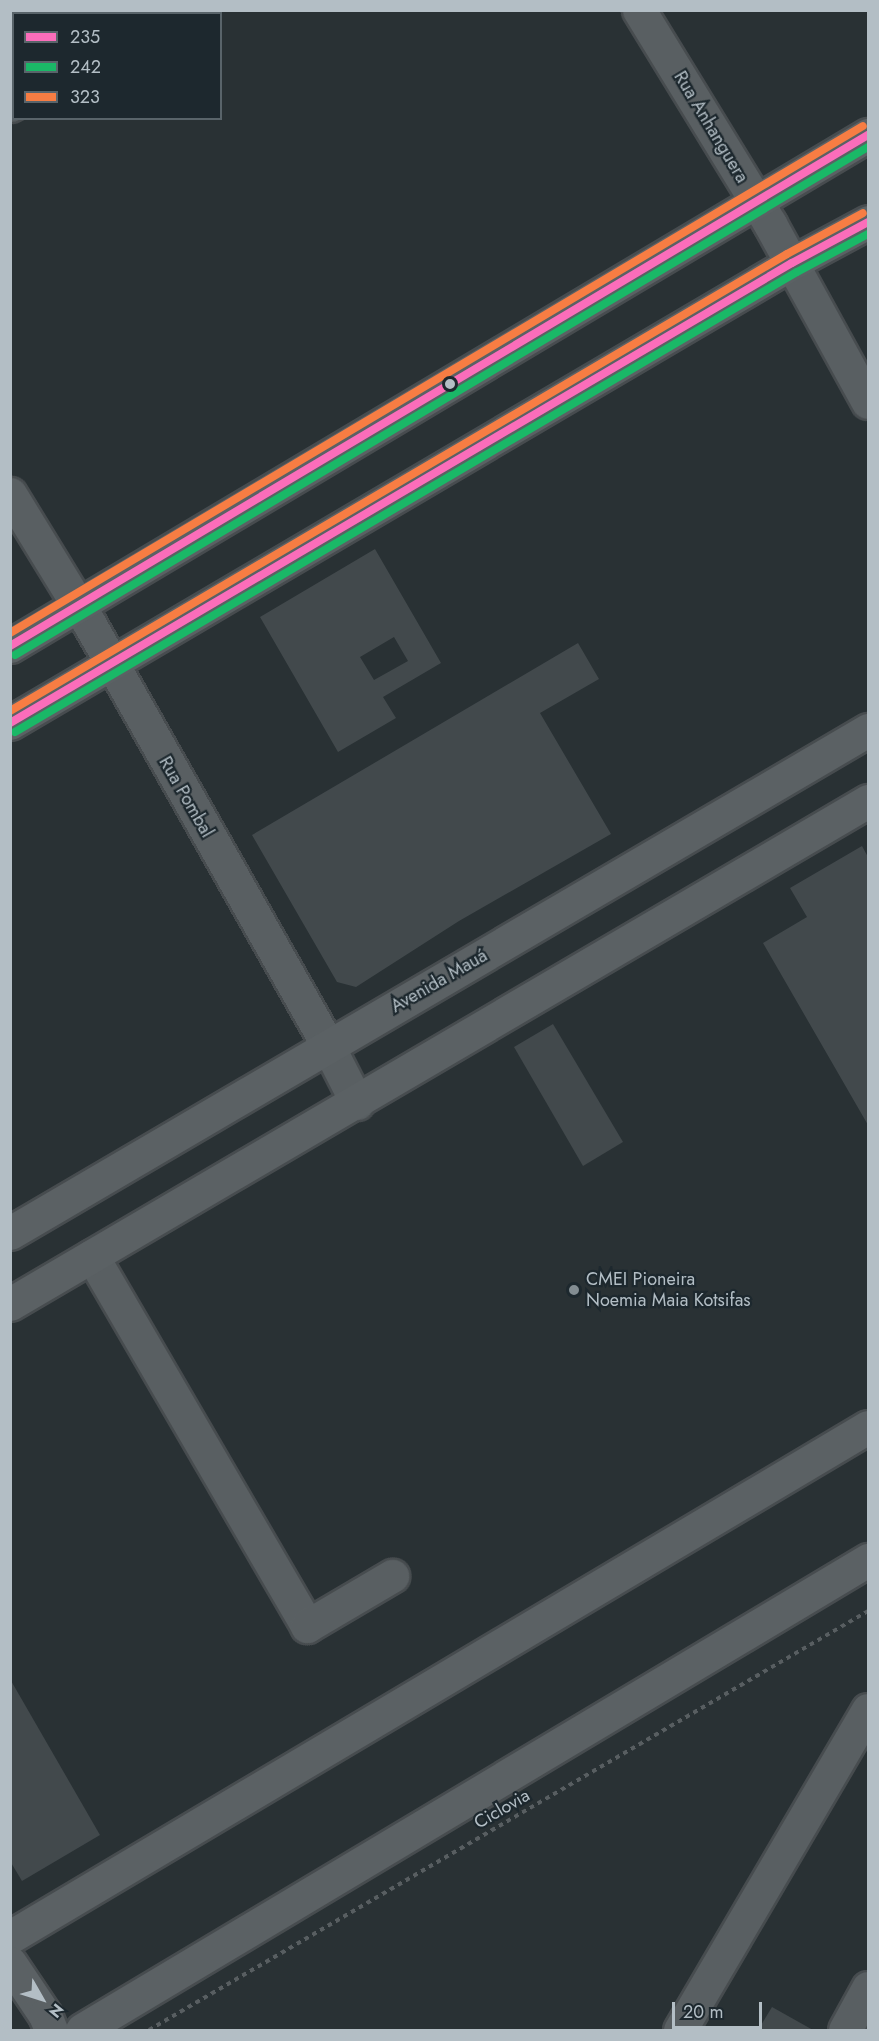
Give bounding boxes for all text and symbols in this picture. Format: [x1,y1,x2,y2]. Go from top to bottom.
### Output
legend [12,12,222,120]
text: 235 [70,24,100,50]
text: 242 [70,54,101,80]
street label: Rua Anhanguera [669,67,753,187]
text: 323 [70,84,100,110]
unlabelled marker [444,378,456,390]
street label: Rua Pombal [154,753,218,841]
street label: Avenida Mauá [387,945,491,1017]
place label: CMEI Pioneira Noemia Maia Kotsifas [586,1269,751,1312]
marker: CMEI Pioneira Noemia Maia Kotsifas [567,1283,581,1297]
street label: Ciclovia [470,1785,534,1833]
north arrow [12,1969,72,2029]
scale bar [675,1990,765,2028]
text: N [43,1998,69,2023]
text: 20 m [683,1999,723,2025]

